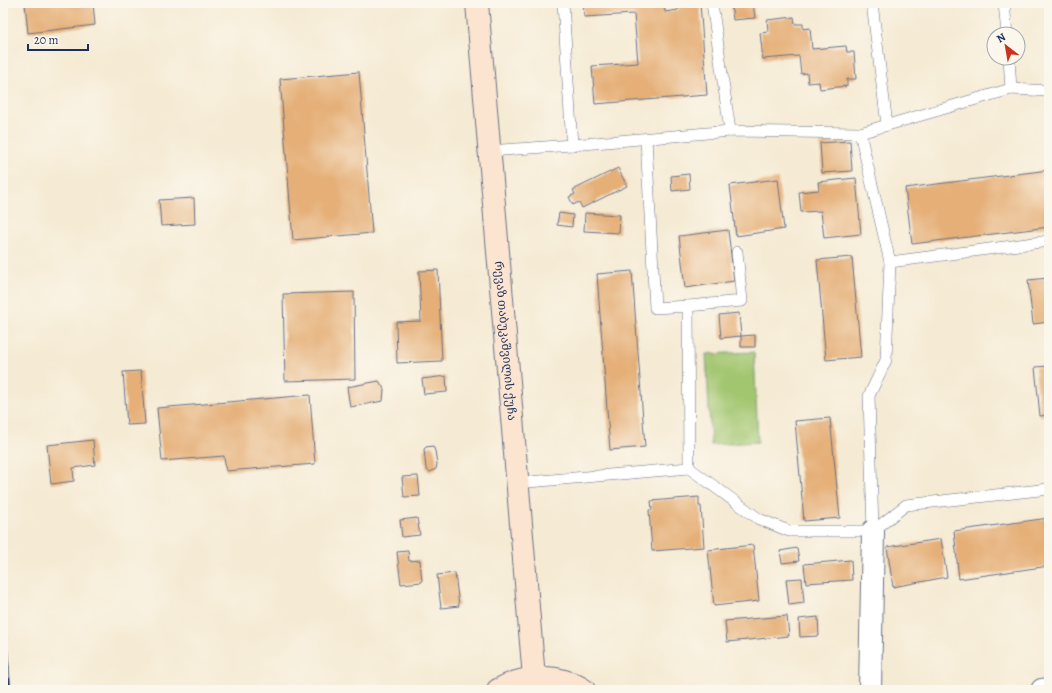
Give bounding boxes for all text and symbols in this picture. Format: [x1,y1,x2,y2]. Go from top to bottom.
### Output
scale bar [28,26,88,52]
north arrow [986,26,1026,66]
text: N [994,29,1008,46]
text: 20 m [34,32,58,48]
street label: რევაზ თაბუკაშვილის ქუჩა [491,260,520,421]

